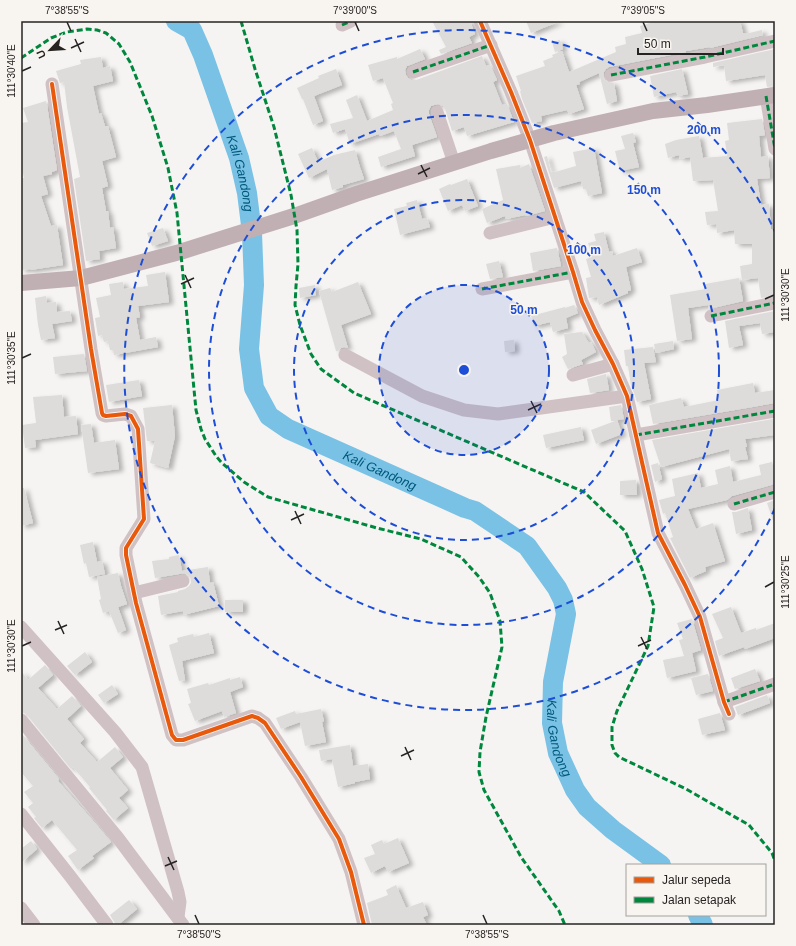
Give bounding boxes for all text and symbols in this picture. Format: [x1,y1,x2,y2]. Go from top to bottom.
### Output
text: 7°38'55"S [45,5,89,16]
text: 7°39'00"S [333,5,377,16]
text: 7°39'05"S [621,5,665,16]
north arrow [30,30,70,70]
scale bar [638,30,723,56]
text: 50 m [644,37,671,51]
text: 111°30'40"E [6,44,17,98]
text: U [34,48,48,60]
text: 200 m [687,123,721,137]
water label: Kali Gandong [224,133,257,213]
text: 150 m [627,183,661,197]
text: 100 m [567,243,601,257]
text: 111°30'30"E [780,268,791,322]
text: 50 m [510,303,538,317]
text: 111°30'35"E [6,331,17,385]
centre of rings [457,363,471,377]
water label: Kali Gandong [341,447,420,493]
text: 111°30'25"E [780,555,791,609]
text: 111°30'30"E [6,619,17,673]
water label: Kali Gandong [544,700,576,779]
legend [626,864,766,916]
text: Jalur sepeda [662,873,731,887]
text: Jalan setapak [662,893,737,907]
text: 7°38'50"S [177,929,221,940]
text: 7°38'55"S [465,929,509,940]

